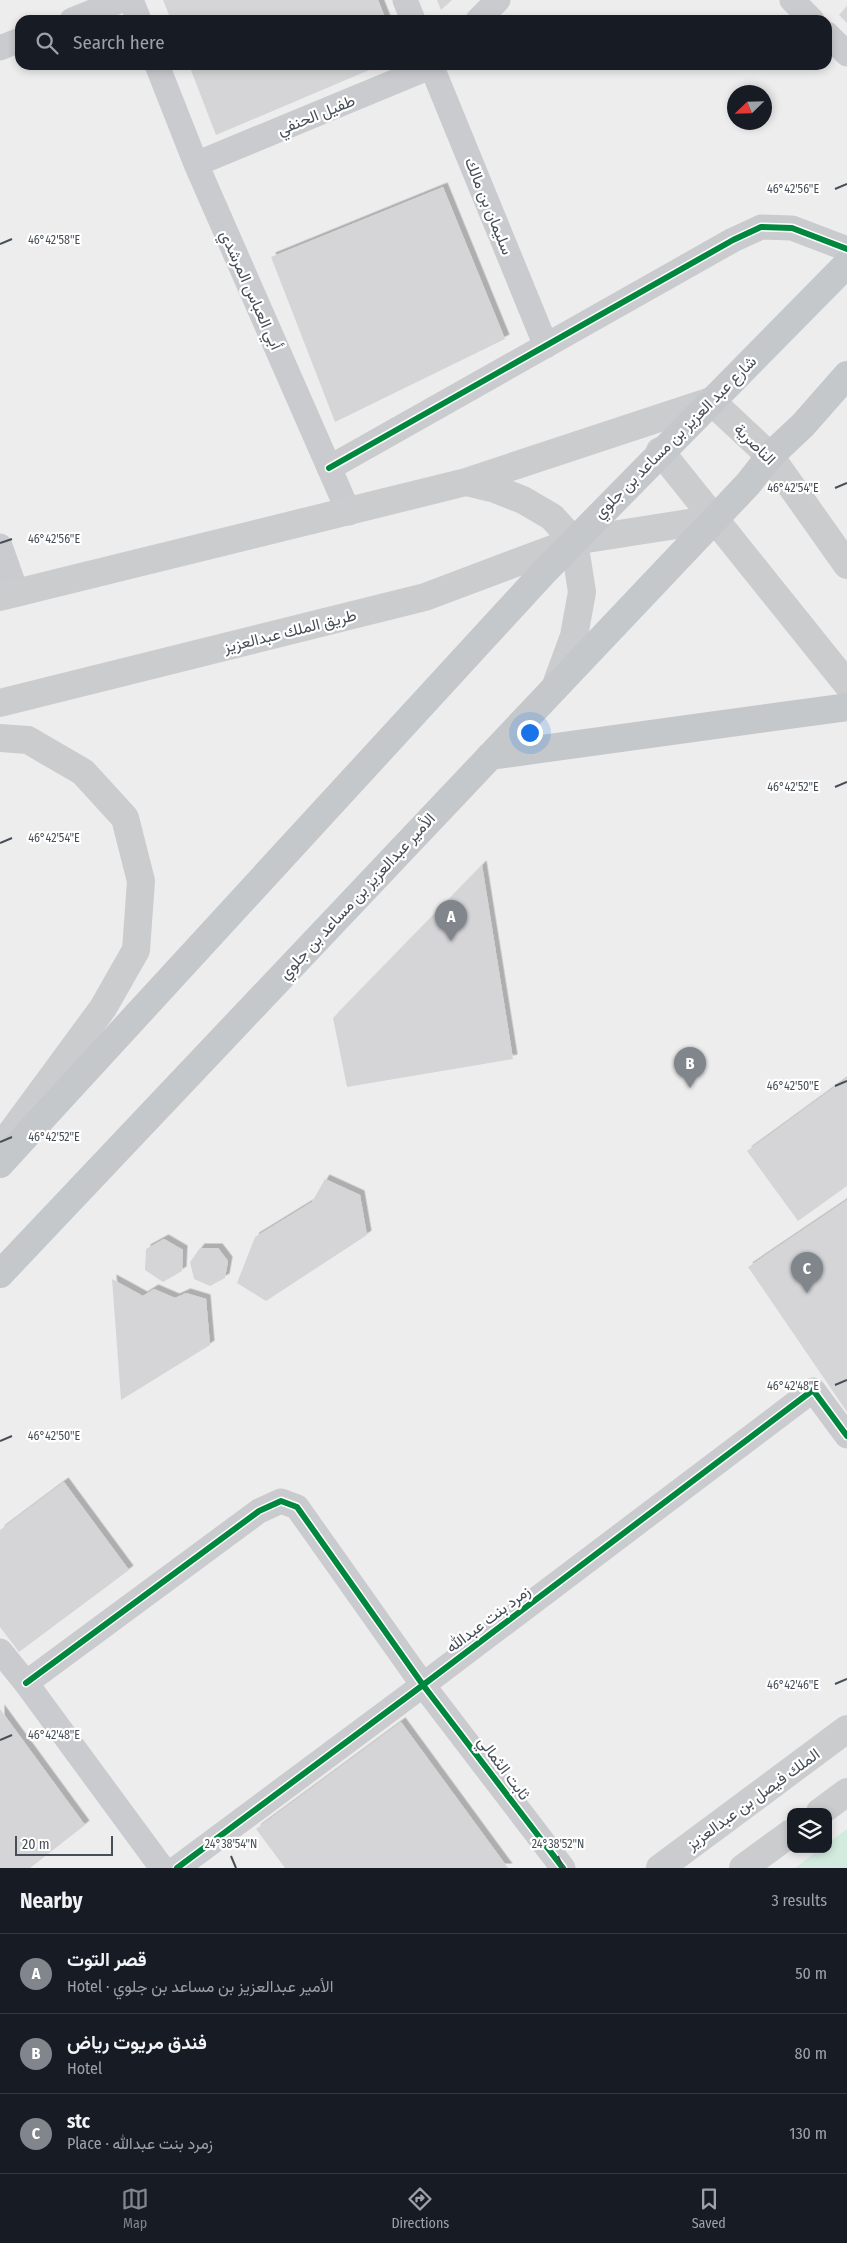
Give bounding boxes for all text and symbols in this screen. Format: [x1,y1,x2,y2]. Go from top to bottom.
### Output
search box [15,15,832,70]
icon: search [33,29,61,57]
text: Search here [73,31,165,54]
north arrow [727,85,772,130]
street label: طفيل الحنفي [274,91,359,143]
street label: سليمان بن مالك [460,155,517,258]
text: 46°42'56"E [767,182,819,196]
street label: أبي العباس المرشدي [212,227,286,355]
text: 46°42'58"E [28,233,80,247]
street label: شارع عبد العزيز بن مساعد بن جلوي [590,352,763,525]
street label: الناصرية [730,419,780,469]
text: 46°42'54"E [767,481,819,495]
text: 46°42'56"E [28,532,80,546]
street label: طريق الملك عبدالعزيز [221,605,359,658]
your location [517,720,543,746]
text: 46°42'52"E [767,780,819,794]
street label: الأمير عبدالعزيز بن مساعد بن جلوي [275,809,442,986]
text: 46°42'54"E [28,831,80,845]
pin: A [435,900,467,941]
pin: B [674,1047,706,1088]
text: 46°42'50"E [767,1079,820,1093]
text: 46°42'52"E [28,1130,80,1144]
pin: C [791,1252,823,1293]
text: 46°42'48"E [767,1379,819,1393]
text: 46°42'50"E [28,1429,81,1443]
street label: زمرد بنت عبدالله [442,1581,534,1658]
text: 46°42'46"E [767,1678,819,1692]
text: 46°42'48"E [28,1728,80,1742]
street label: ثابت الثمالي [471,1732,534,1806]
street label: الملك فيصل بن عبدالعزيز [682,1744,824,1855]
map controls [787,1808,832,1853]
button: layers [787,1808,832,1853]
scale bar [15,1833,112,1856]
text: 20 m [22,1836,50,1853]
text: 24°38'54"N [205,1837,257,1851]
text: 24°38'52"N [532,1837,584,1851]
text: Nearby [20,1888,82,1914]
text: 3 results [771,1891,827,1910]
text: قصر التوت [67,1948,147,1971]
text: A [32,1964,40,1983]
text: 50 m [795,1964,827,1983]
text: Hotel · الأمير عبدالعزيز بن مساعد بن جلوي [67,1977,333,1996]
text: فندق مريوت رياض [67,2031,207,2054]
text: B [32,2044,40,2063]
text: 80 m [795,2044,827,2063]
text: Hotel [67,2059,102,2078]
text: stc [67,2110,90,2133]
text: C [32,2124,40,2143]
text: 130 m [789,2124,827,2143]
text: Place · زمرد بنت عبدالله [67,2134,213,2153]
tab: Map [121,2185,149,2232]
tab: Directions [391,2185,449,2232]
tab: Saved [692,2185,726,2232]

